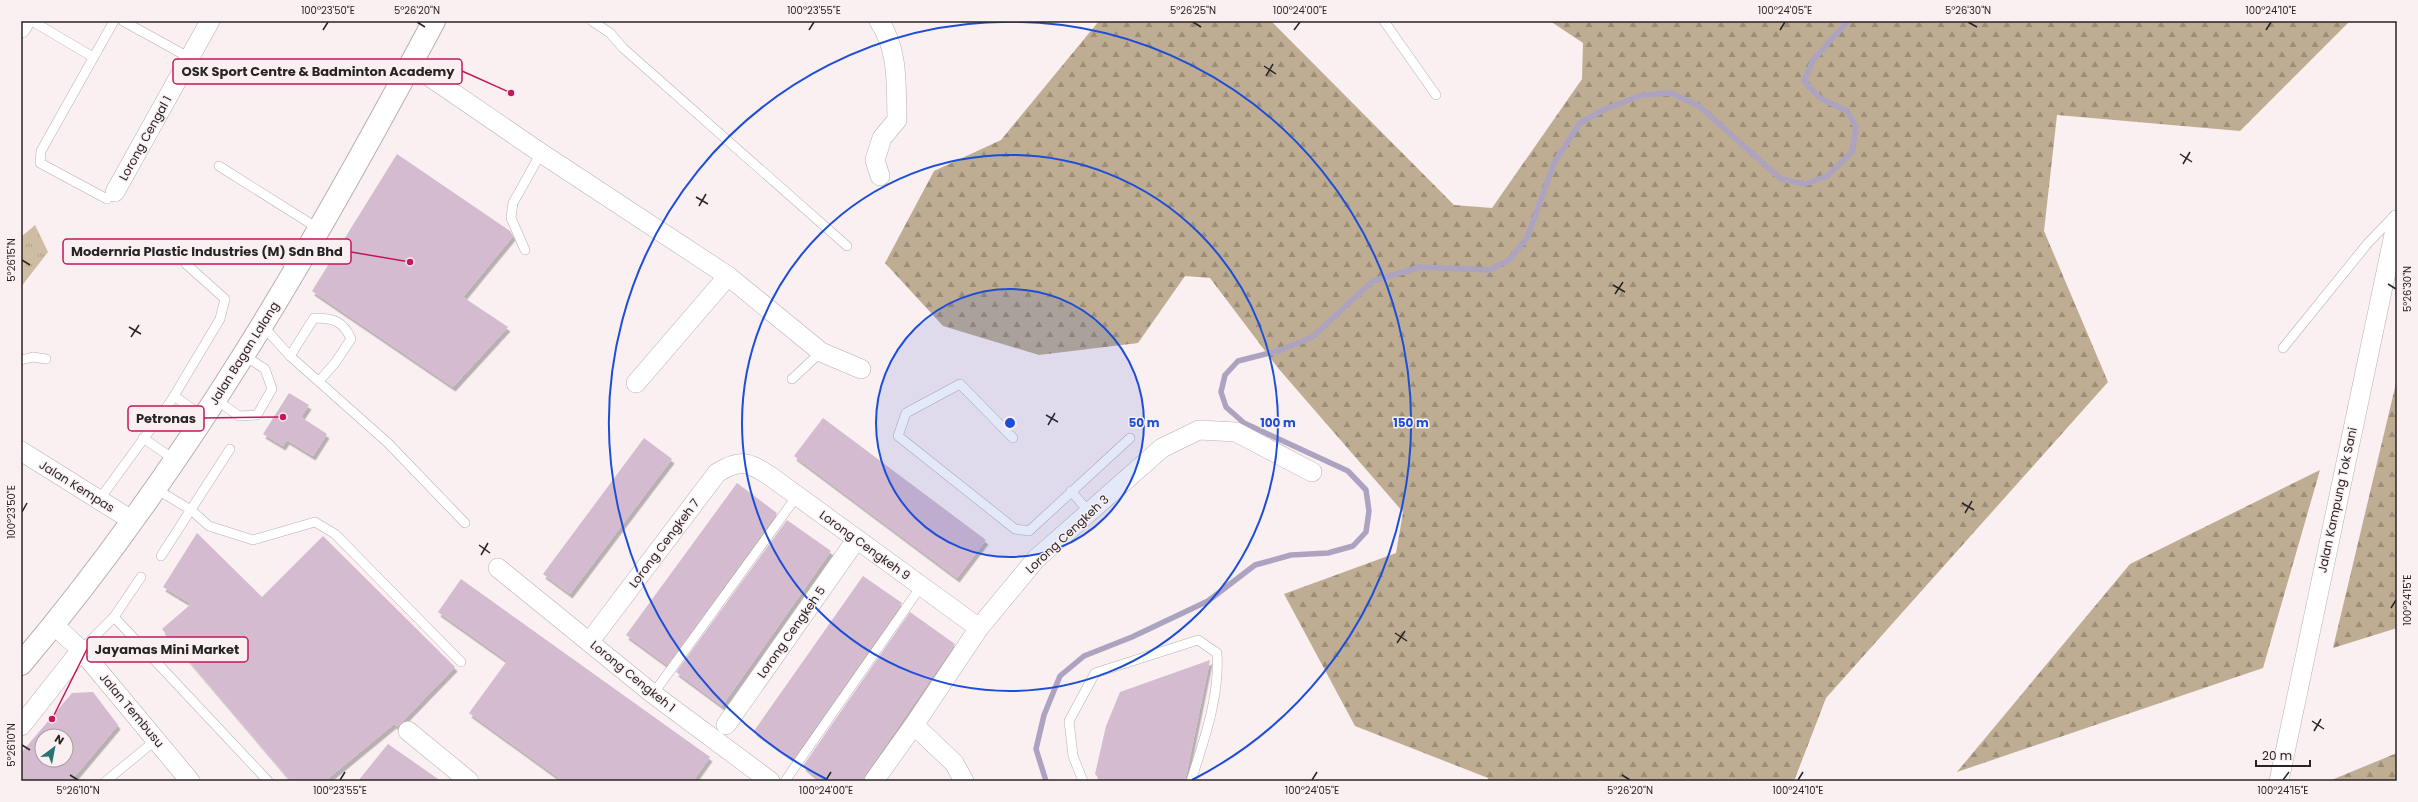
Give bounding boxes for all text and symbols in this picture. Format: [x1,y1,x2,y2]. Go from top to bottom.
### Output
text: 100°23'50"E [301,3,355,18]
text: 5°26'20"N [394,3,440,18]
text: 100°23'55"E [787,3,841,18]
text: 5°26'25"N [1170,3,1216,18]
text: 100°24'00"E [1273,3,1327,18]
text: 100°24'05"E [1758,3,1812,18]
text: 5°26'30"N [1945,3,1991,18]
text: 100°24'10"E [2245,3,2297,18]
callout: OSK Sport Centre & Badminton Academy [173,59,462,84]
text: OSK Sport Centre & Badminton Academy [182,62,455,81]
street label: Lorong Cengal 1 [115,92,175,184]
text: 5°26'15"N [4,238,19,282]
callout: Modernria Plastic Industries (M) Sdn Bhd [63,239,351,264]
text: Modernria Plastic Industries (M) Sdn Bhd [71,242,343,261]
text: 5°26'30"N [2400,266,2415,312]
street label: Jalan Bagan Lalang [205,298,283,408]
callout: Petronas [128,406,204,431]
text: Petronas [136,409,196,428]
text: 50 m [1129,414,1160,431]
text: 100 m [1260,414,1296,431]
text: 150 m [1393,414,1429,431]
centre of rings [1003,416,1017,430]
street label: Jalan Kampung Tok Sani [2313,426,2361,574]
street label: Jalan Kempas [36,456,118,516]
text: 100°23'50"E [4,485,19,539]
street label: Lorong Cengkeh 3 [1022,491,1112,577]
street label: Lorong Cengkeh 7 [625,495,703,591]
street label: Lorong Cengkeh 9 [816,506,914,584]
text: 100°24'15"E [2400,574,2415,626]
street label: Lorong Cengkeh 5 [753,583,829,681]
street label: Lorong Cengkeh 1 [587,636,679,716]
callout: Jayamas Mini Market [87,637,248,662]
text: Jayamas Mini Market [95,640,239,659]
street label: Jalan Tembusu [96,669,168,751]
text: 5°26'10"N [4,723,19,767]
north arrow [34,728,74,768]
text: N [52,731,67,748]
scale bar [2256,742,2310,768]
text: 20 m [2262,747,2292,764]
text: 5°26'10"N [56,783,100,798]
text: 100°23'55"E [313,783,367,798]
text: 100°24'00"E [799,783,853,798]
text: 100°24'05"E [1285,783,1339,798]
text: 5°26'20"N [1607,783,1653,798]
text: 100°24'10"E [1772,783,1824,798]
text: 100°24'15"E [2257,783,2309,798]

